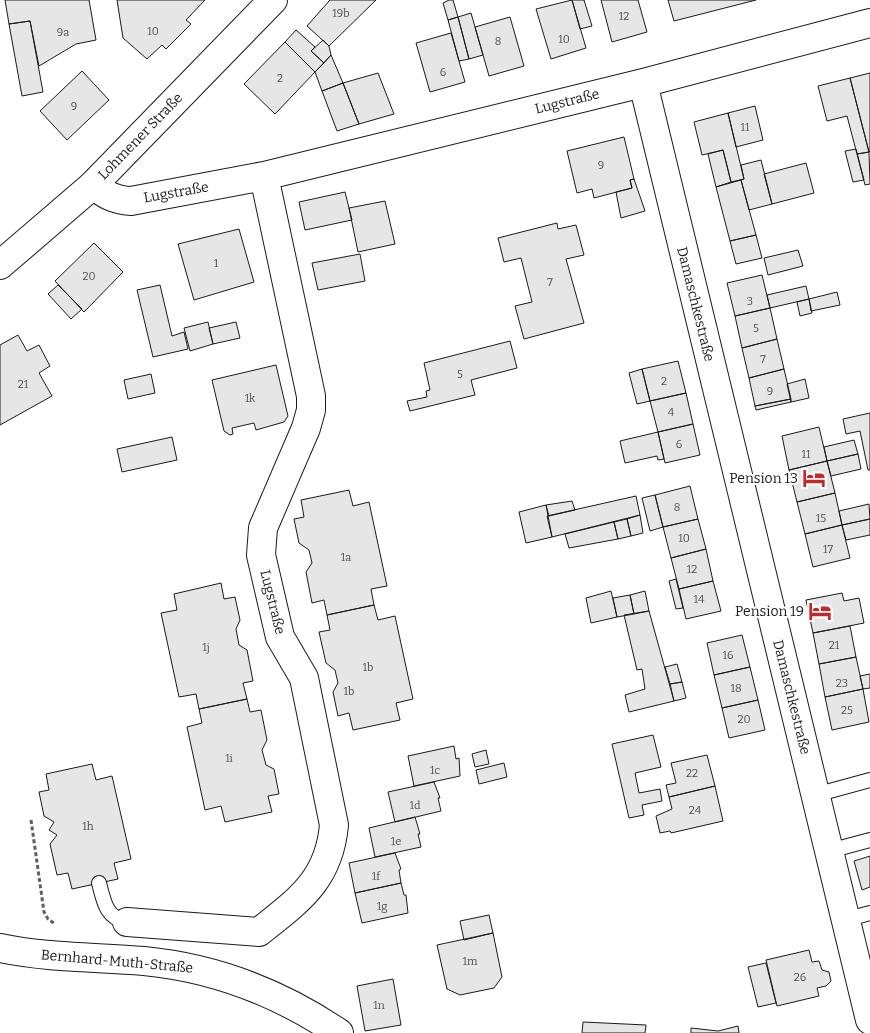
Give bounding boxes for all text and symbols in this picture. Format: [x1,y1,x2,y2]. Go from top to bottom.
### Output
house number: 19b [332,7,350,20]
house number: 12 [619,10,629,23]
house number: 10 [147,25,159,38]
house number: 9a [57,26,69,39]
house number: 10 [558,33,570,46]
house number: 8 [495,35,501,48]
house number: 6 [440,66,446,79]
house number: 2 [277,72,283,85]
street label: Lugstraße [533,85,601,118]
street label: Lohmener Straße [95,89,186,183]
house number: 9 [71,100,77,113]
house number: 11 [741,121,750,134]
house number: 9 [598,159,604,172]
street label: Lugstraße [142,178,210,207]
street label: Damaschkestraße [673,245,718,363]
house number: 1 [214,257,219,270]
house number: 20 [82,270,96,283]
house number: 7 [547,276,553,289]
house number: 3 [747,295,753,308]
house number: 5 [753,322,759,335]
house number: 7 [760,353,766,366]
house number: 5 [457,368,463,381]
house number: 2 [661,375,667,388]
house number: 21 [18,378,29,391]
house number: 9 [767,385,773,398]
house number: 1k [245,392,256,405]
house number: 4 [668,406,675,419]
house number: 6 [676,438,682,451]
house number: 11 [802,448,811,461]
hotel icon: Pension 13 [801,465,827,491]
place label: Pension 13 [729,470,798,487]
house number: 8 [674,501,680,514]
house number: 15 [816,512,826,525]
house number: 10 [678,532,690,545]
house number: 17 [823,543,833,556]
house number: 1a [341,551,351,564]
house number: 12 [687,563,697,576]
street label: Lugstraße [256,568,289,636]
house number: 14 [694,593,705,606]
hotel icon: Pension 19 [807,598,833,624]
place label: Pension 19 [735,603,804,620]
street label: Damaschkestraße [769,638,814,756]
house number: 21 [829,639,840,652]
house number: 1j [202,641,210,654]
house number: 16 [723,649,733,662]
house number: 1b [363,661,373,674]
house number: 23 [836,677,848,690]
house number: 18 [730,682,742,695]
house number: 1b [344,685,354,698]
house number: 25 [841,704,853,717]
house number: 20 [737,713,751,726]
house number: 1i [225,752,234,765]
house number: 1c [430,764,440,777]
house number: 22 [686,767,698,780]
house number: 1d [410,799,421,812]
house number: 24 [689,804,702,817]
house number: 1h [82,820,94,833]
house number: 1e [391,835,401,848]
house number: 1f [372,870,381,883]
house number: 1g [377,900,387,913]
street label: Bernhard-Muth-Straße [40,946,194,977]
house number: 1m [463,955,478,968]
house number: 26 [794,971,806,984]
house number: 1n [373,999,385,1012]

